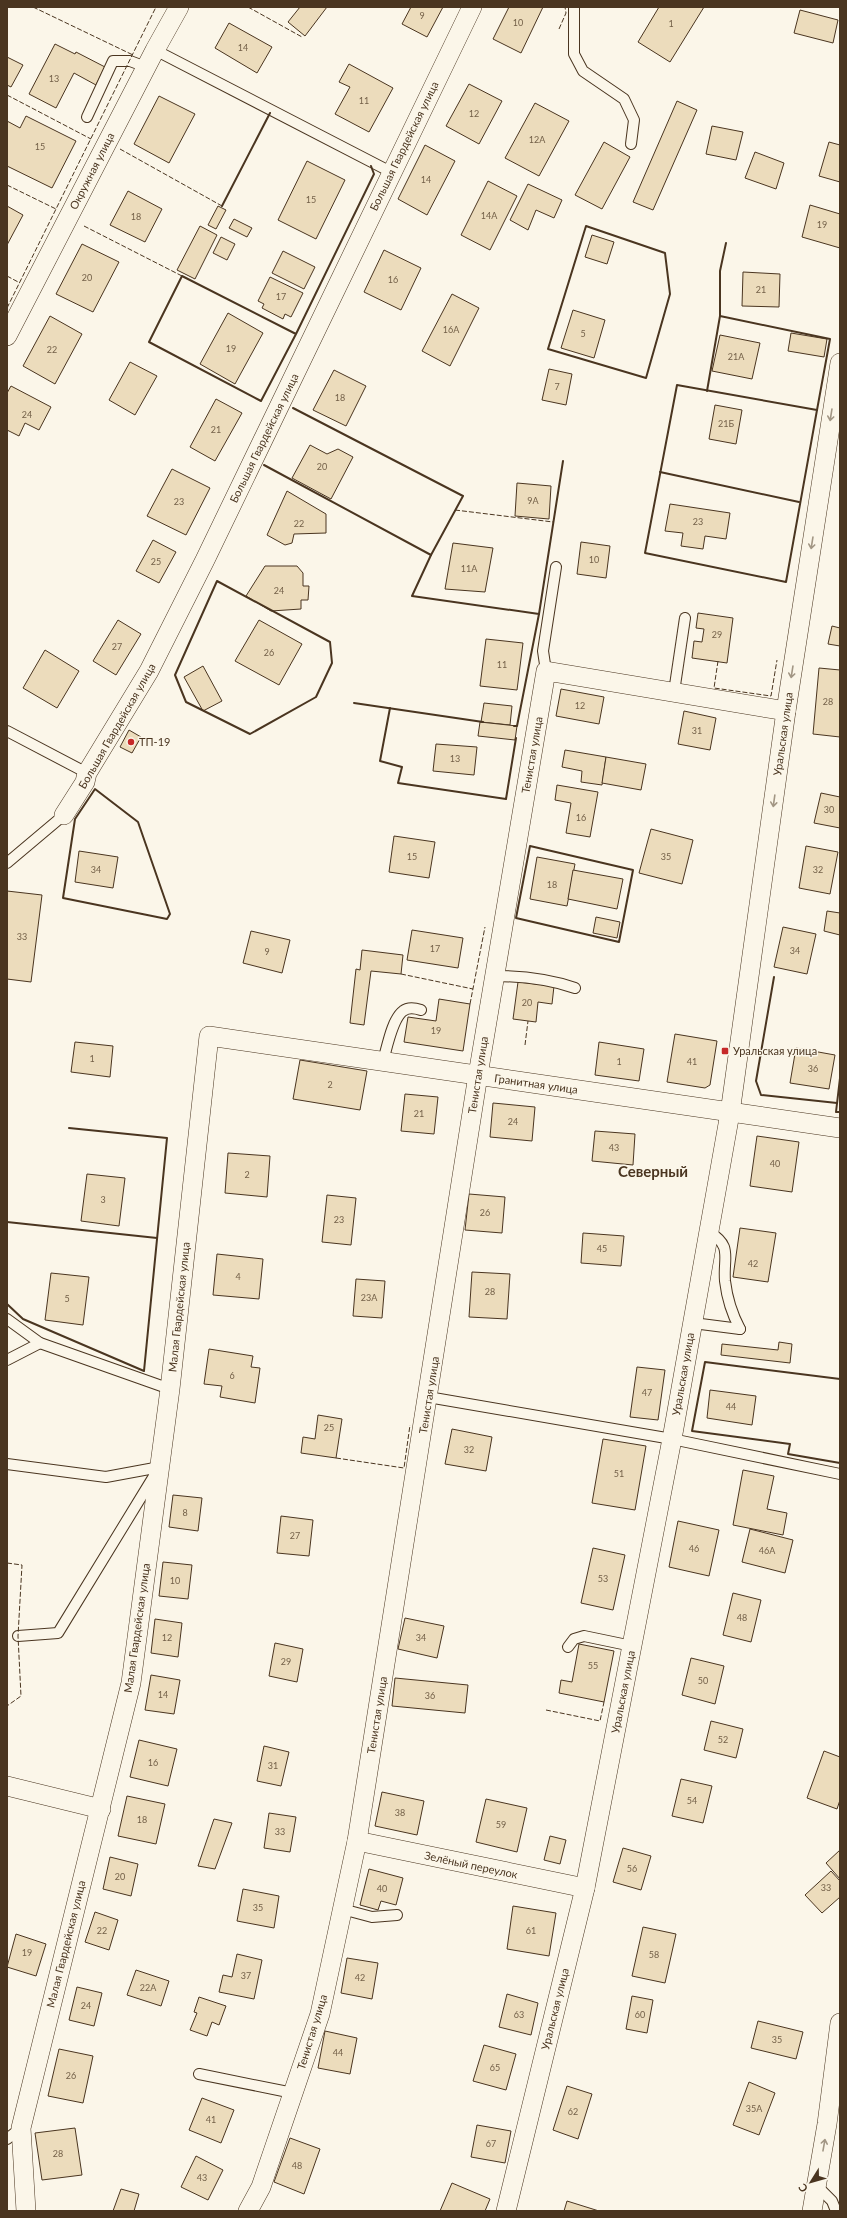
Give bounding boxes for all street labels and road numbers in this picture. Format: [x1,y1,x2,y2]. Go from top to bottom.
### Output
street label: Большая Гвардейская улица [366,79,441,213]
street label: Окружная улица [67,130,117,211]
street label: Большая Гвардейская улица [226,371,301,505]
street label: Большая Гвардейская улица [75,661,158,791]
street label: Уральская улица [770,691,795,777]
street label: Тенистая улица [518,715,545,794]
street label: Тенистая улица [465,1035,490,1114]
street label: Гранитная улица [493,1071,579,1096]
street label: Малая Гвардейская улица [165,1241,192,1373]
street label: Уральская улица [669,1331,696,1416]
street label: Тенистая улица [416,1355,441,1434]
street label: Малая Гвардейская улица [121,1562,152,1694]
street label: Уральская улица [608,1649,637,1734]
street label: Тенистая улица [364,1675,389,1754]
street label: Зелёный переулок [423,1848,519,1881]
street label: Малая Гвардейская улица [43,1879,88,2009]
street label: Уральская улица [538,1966,571,2051]
street label: Тенистая улица [294,1993,329,2071]

